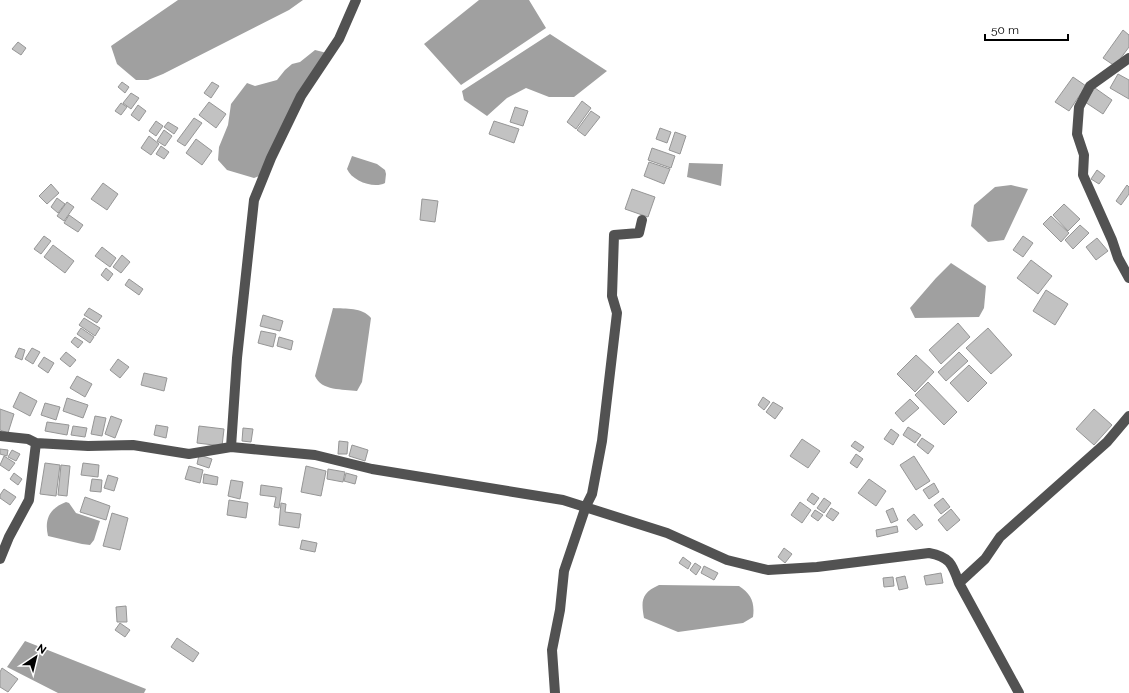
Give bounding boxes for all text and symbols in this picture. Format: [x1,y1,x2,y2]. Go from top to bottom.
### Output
scale bar [985,16,1068,42]
text: 50 m [991,23,1019,37]
north arrow [16,637,56,677]
text: N [34,641,49,657]

